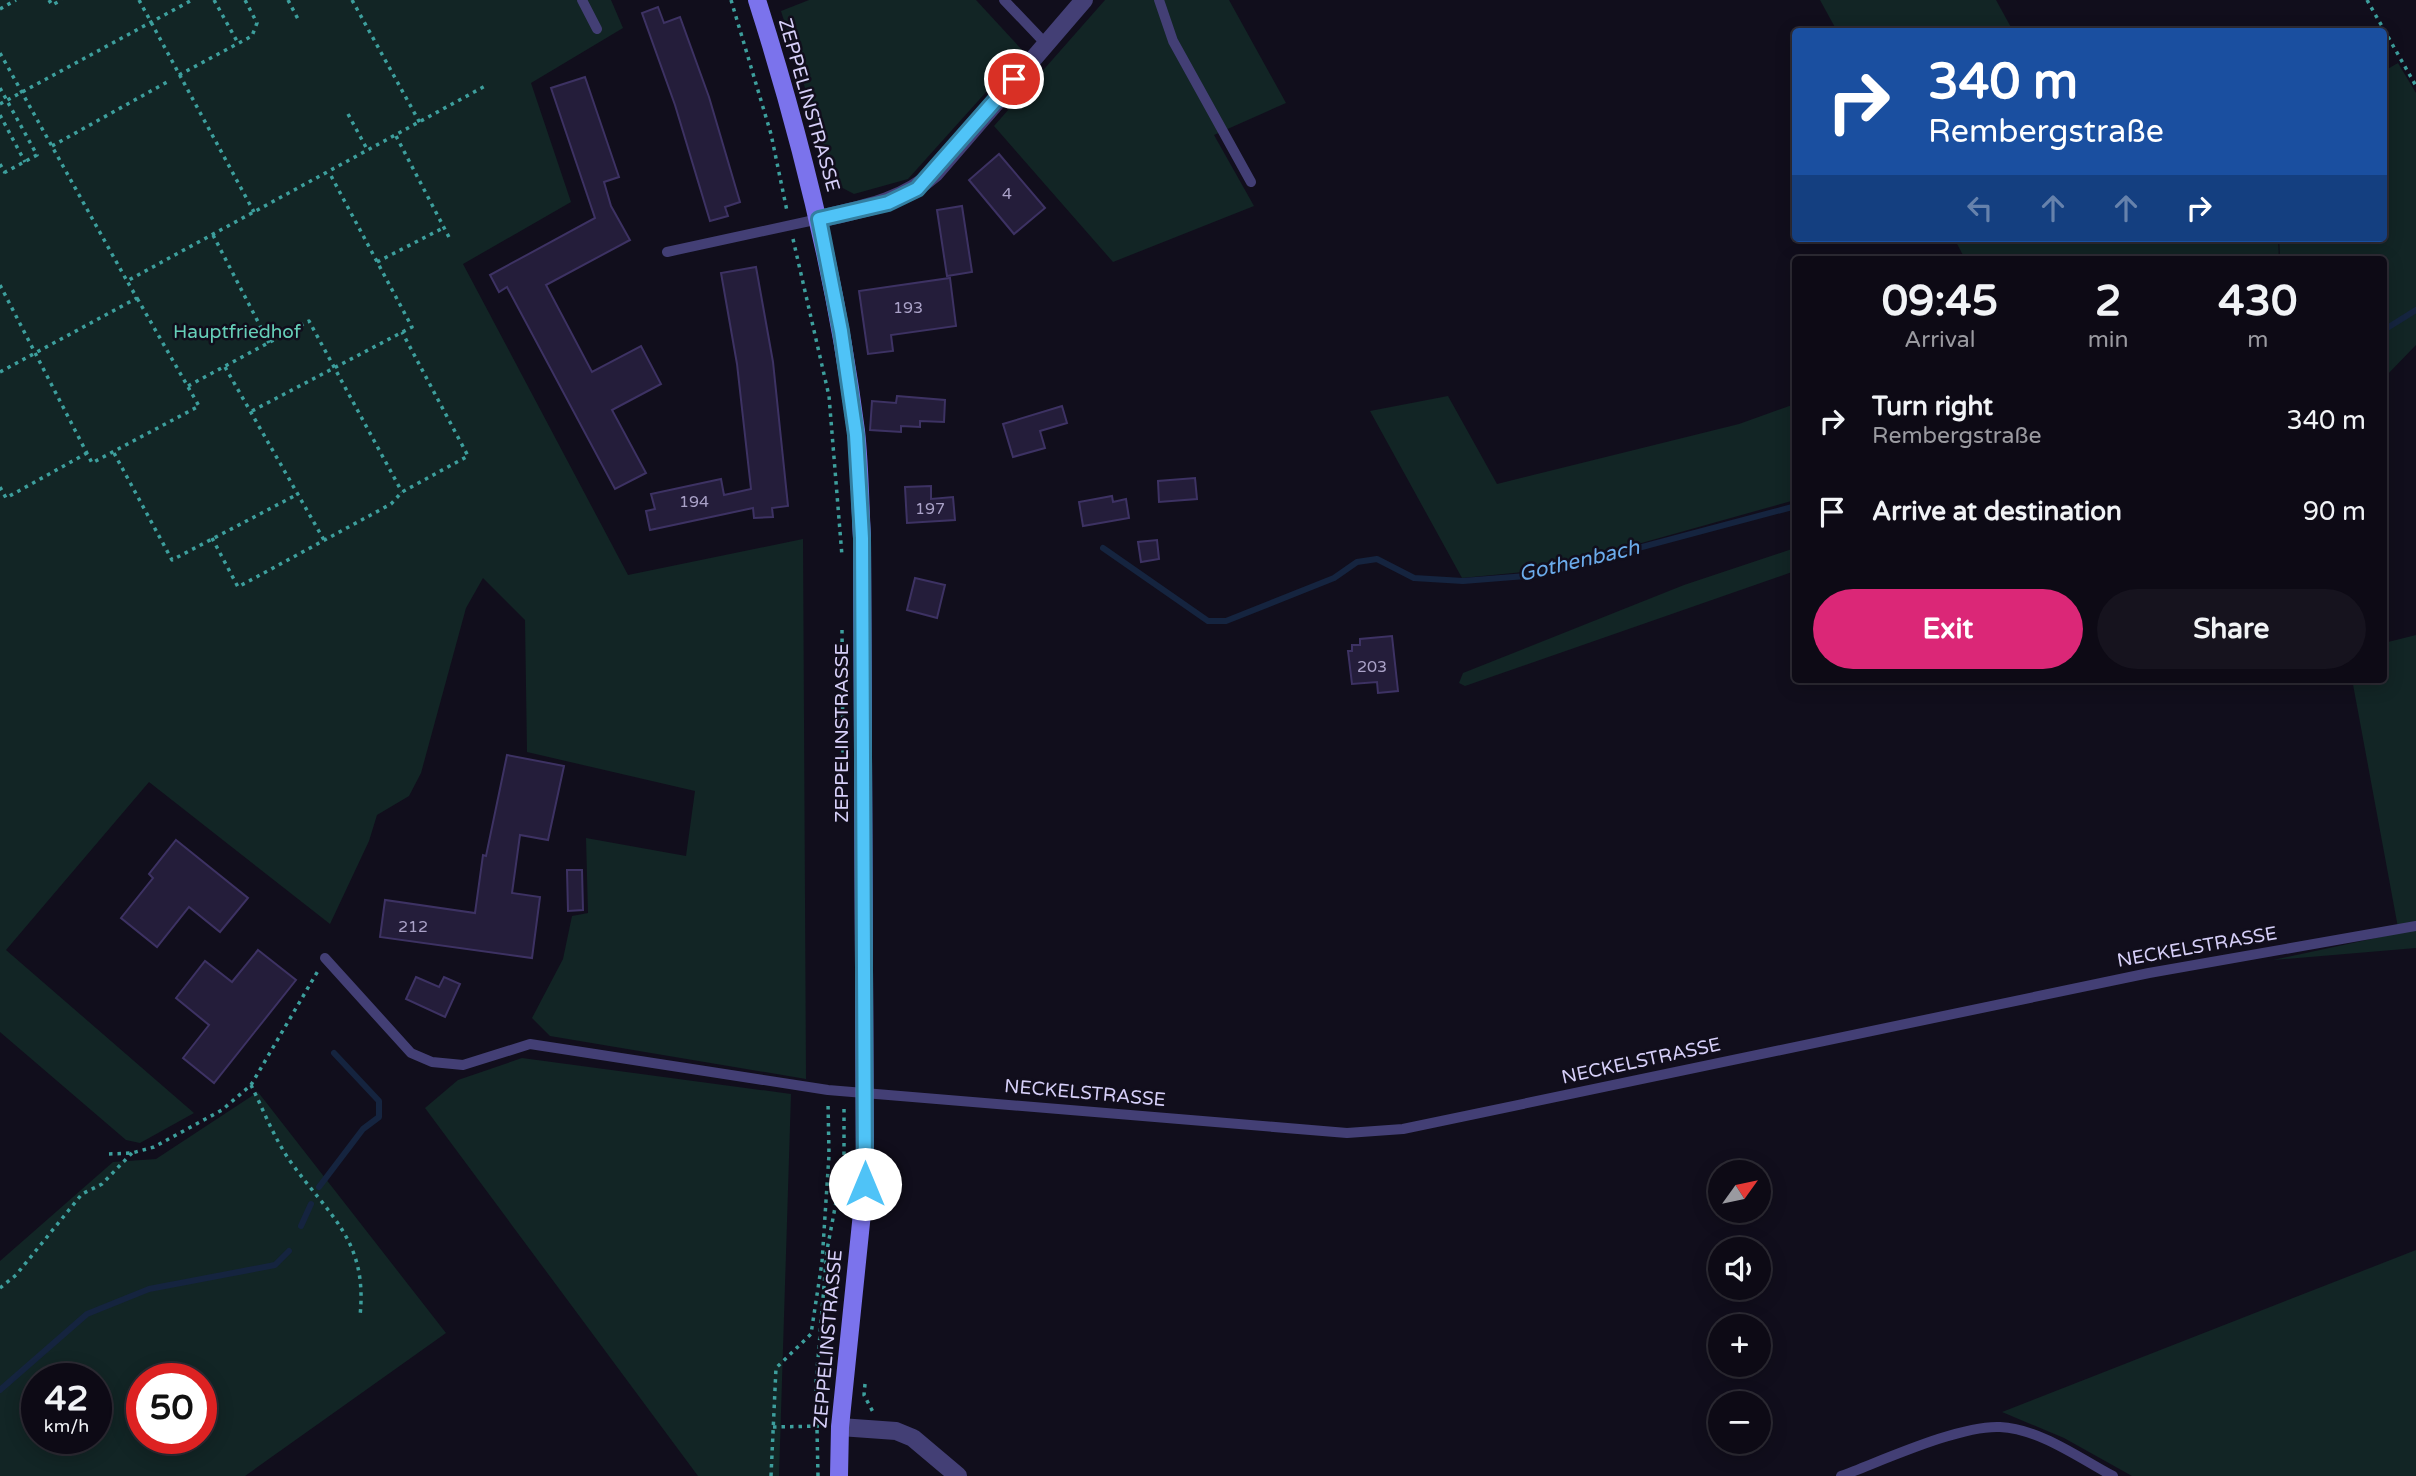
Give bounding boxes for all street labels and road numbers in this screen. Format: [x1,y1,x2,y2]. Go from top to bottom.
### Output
street label: ZEPPELINSTRASSE [774,16,844,194]
street label: ZEPPELINSTRASSE [831,643,853,823]
street label: NECKELSTRASSE [2115,922,2279,972]
street label: NECKELSTRASSE [1559,1033,1723,1089]
street label: NECKELSTRASSE [1003,1075,1167,1111]
street label: ZEPPELINSTRASSE [809,1249,847,1429]

